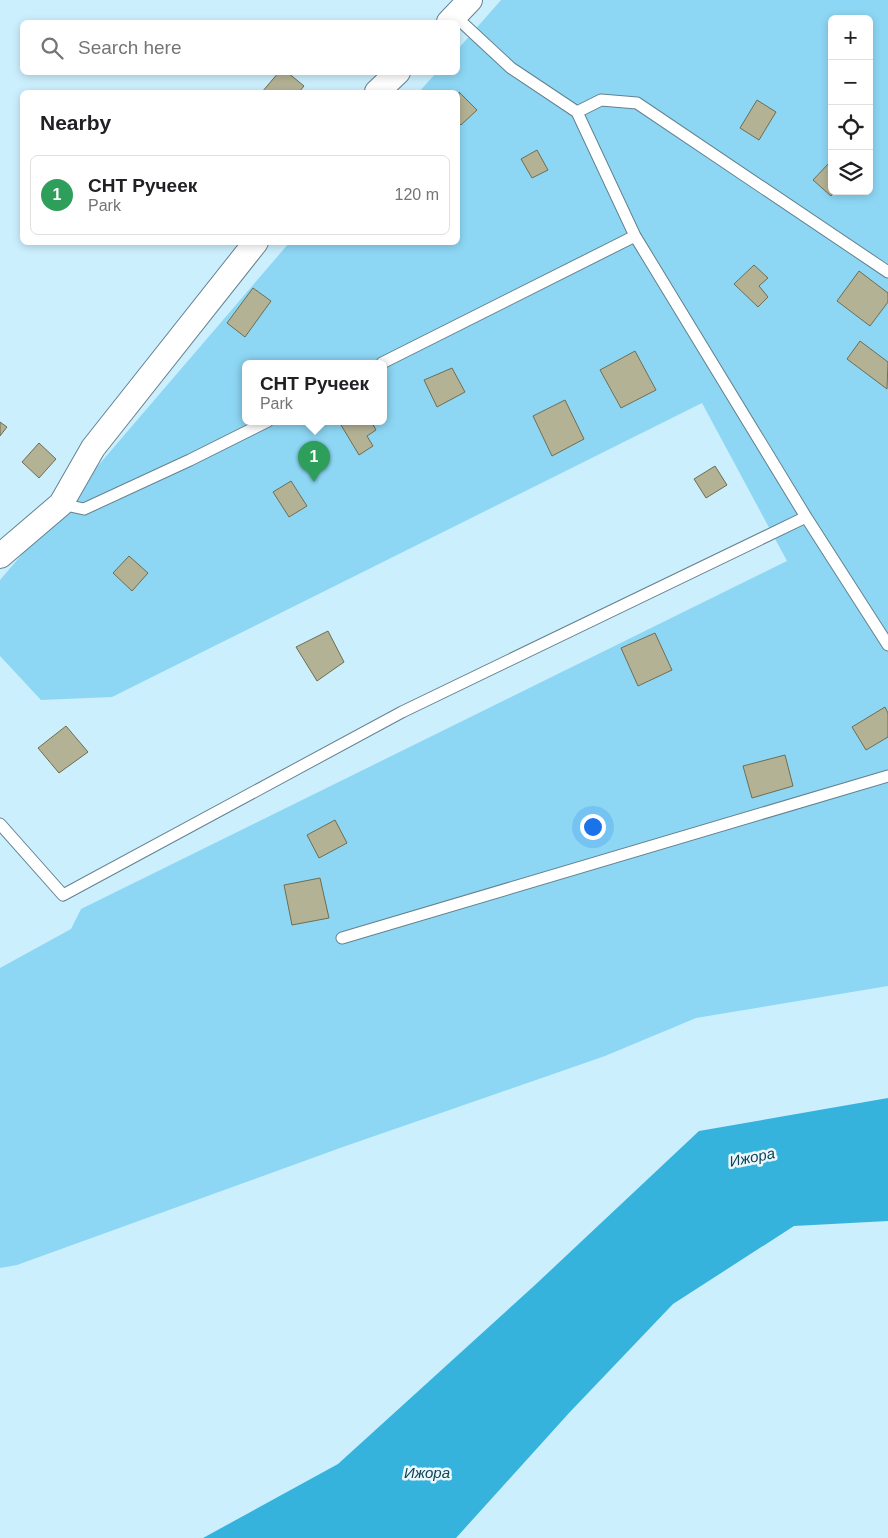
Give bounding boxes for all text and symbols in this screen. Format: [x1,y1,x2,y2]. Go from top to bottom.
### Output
map controls [828,15,873,195]
button: + [828,15,873,60]
search box [20,20,460,75]
icon: search [38,34,66,62]
text: Search here [78,37,182,58]
button: − [828,60,873,105]
button: locate [828,105,873,150]
text: Nearby [40,111,111,134]
button: layers [828,150,873,195]
text: СНТ Ручеек [88,175,197,196]
text: 1 [53,186,61,203]
text: 120 m [395,186,439,203]
text: Park [88,197,121,214]
popup [242,360,387,425]
text: СНТ Ручеек [260,373,369,394]
text: Park [260,395,293,412]
pin: 1 [298,441,330,482]
your location [580,814,606,840]
water label: Ижора [728,1144,776,1170]
water label: Ижора [404,1464,450,1481]

